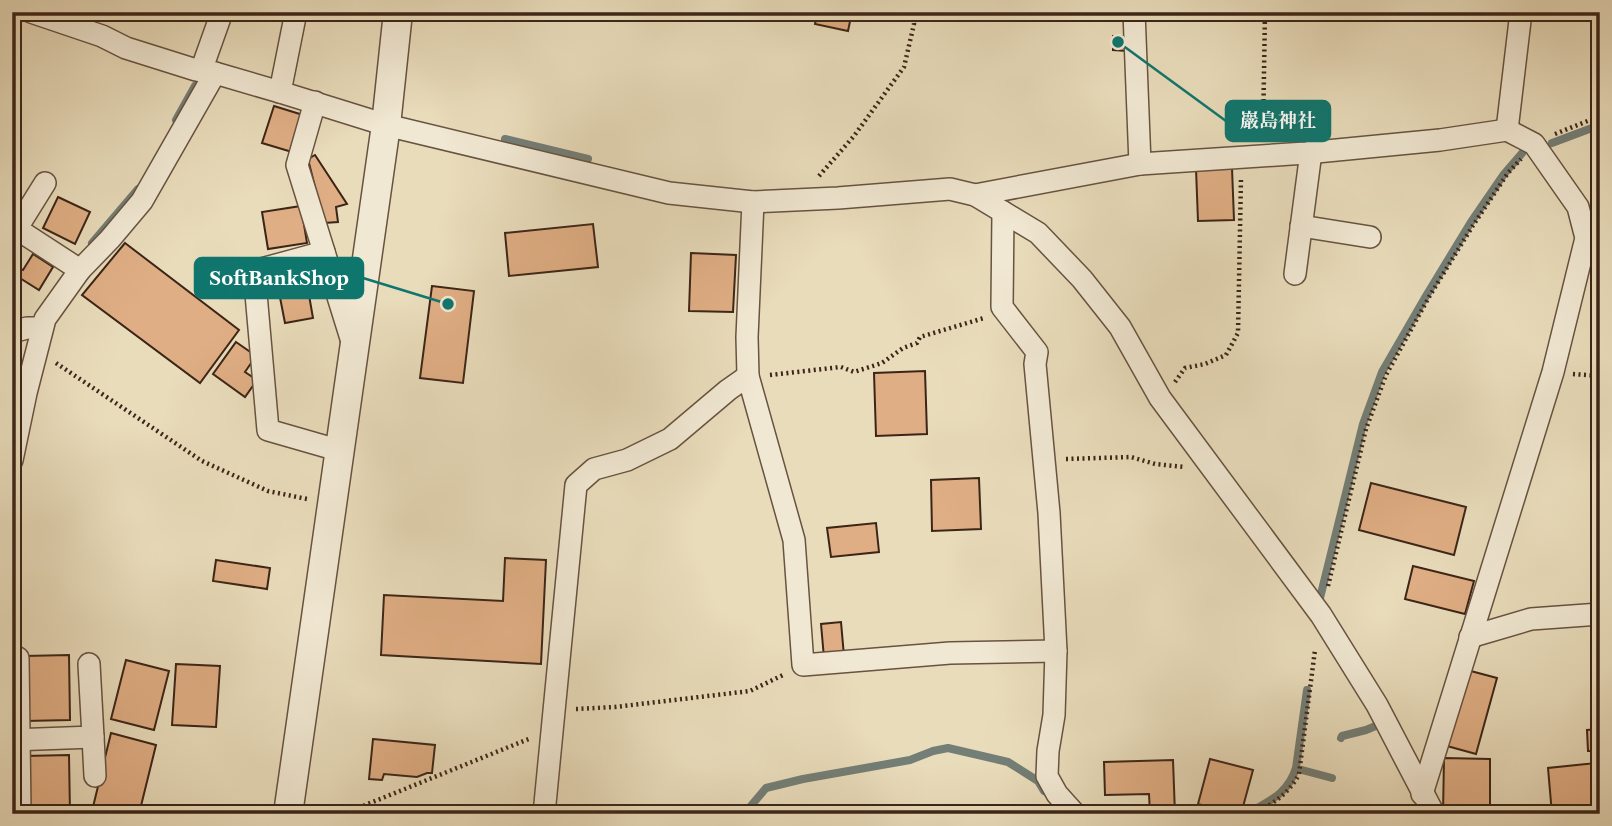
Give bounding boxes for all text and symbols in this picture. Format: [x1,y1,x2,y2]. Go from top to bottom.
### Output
callout: 巖島神社 [1226,101,1330,141]
text: 巖島神社 [1240,109,1316,132]
callout: SoftBankShop [195,258,363,298]
text: SoftBankShop [209,267,349,290]

